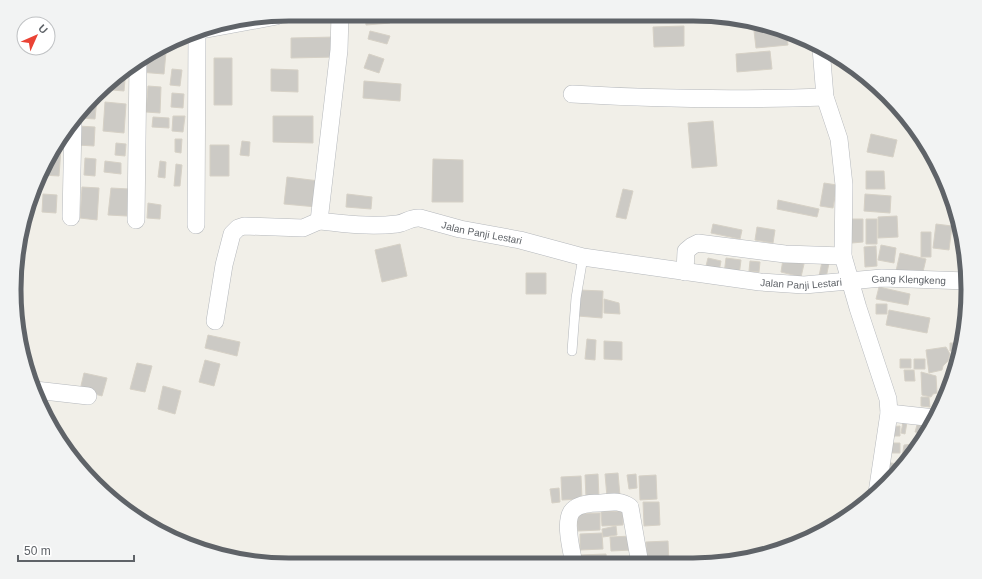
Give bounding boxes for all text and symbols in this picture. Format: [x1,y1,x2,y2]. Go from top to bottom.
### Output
north arrow [16,16,56,56]
text: U [36,22,50,36]
street label: Jalan Panji Lestari [440,219,523,246]
street label: Gang Klengkeng [871,273,946,286]
street label: Jalan Panji Lestari [760,277,842,291]
scale bar [18,537,134,563]
text: 50 m [24,544,51,558]

